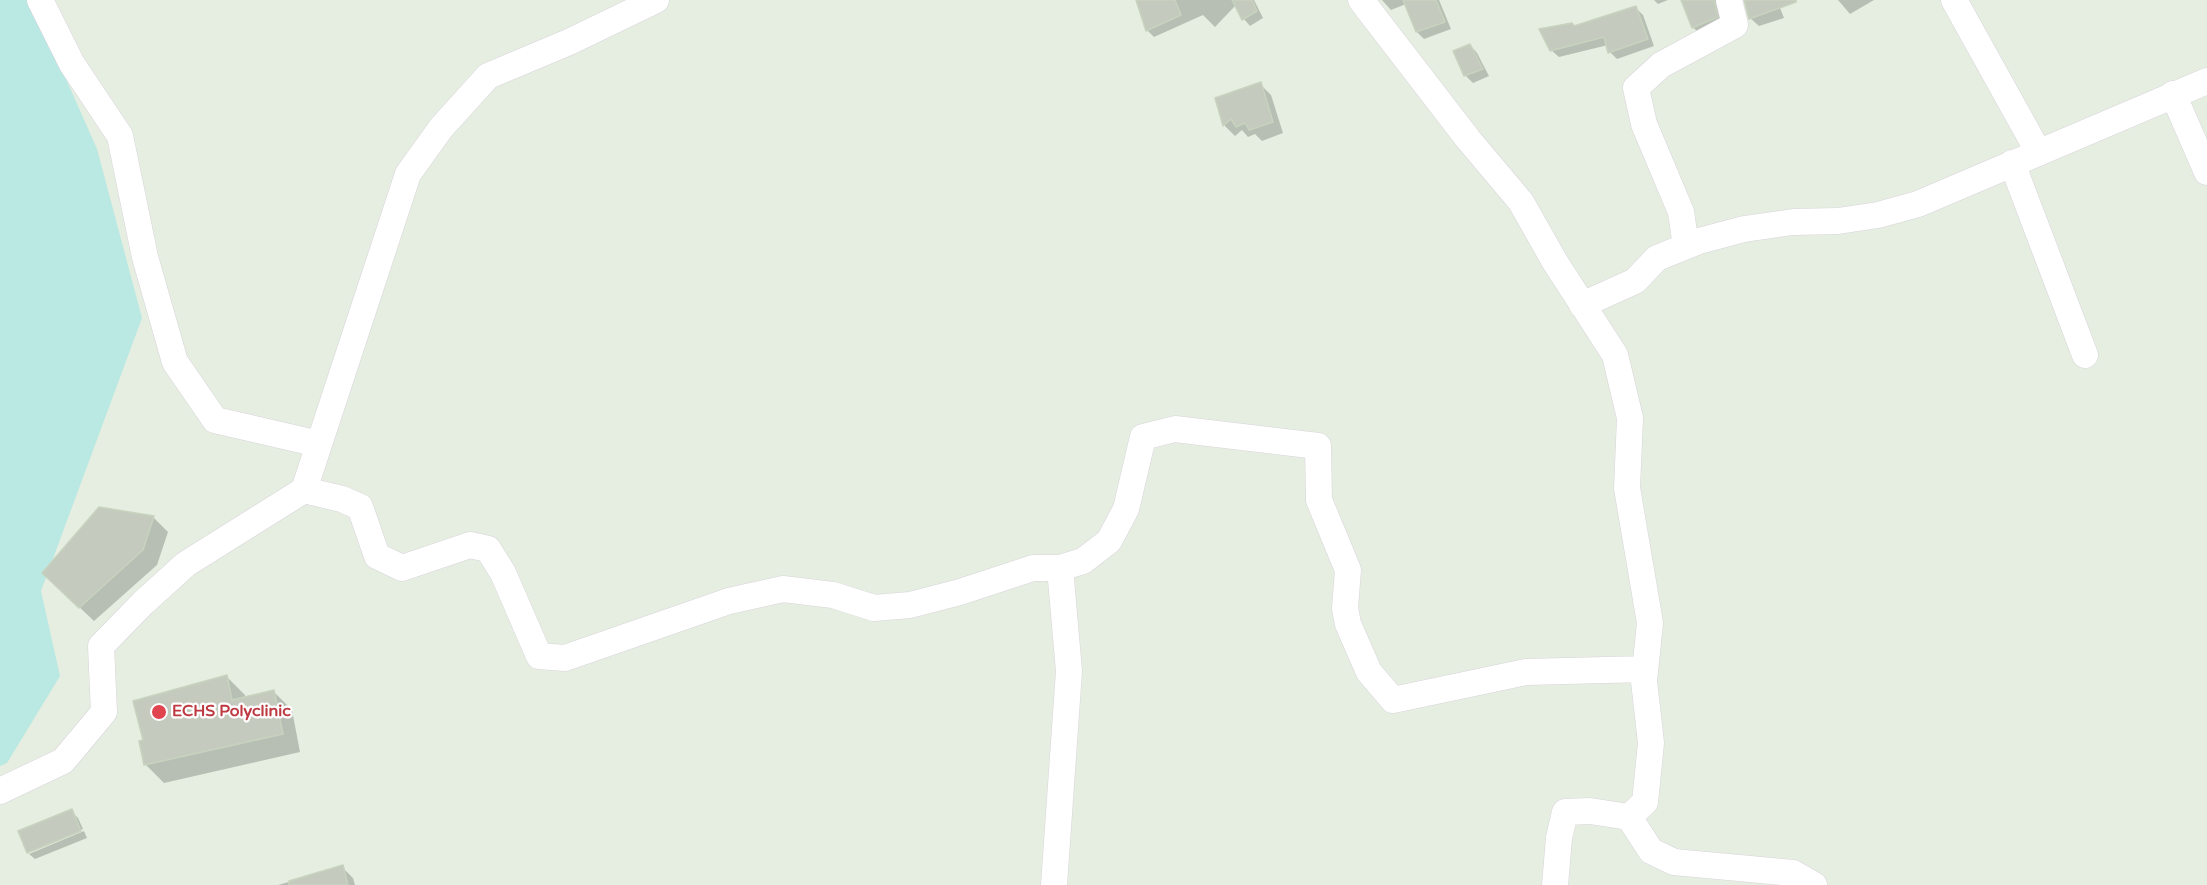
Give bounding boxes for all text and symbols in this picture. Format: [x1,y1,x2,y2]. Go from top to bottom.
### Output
place label: ECHS Polyclinic [172,702,291,722]
marker: ECHS Polyclinic [150,703,168,721]

